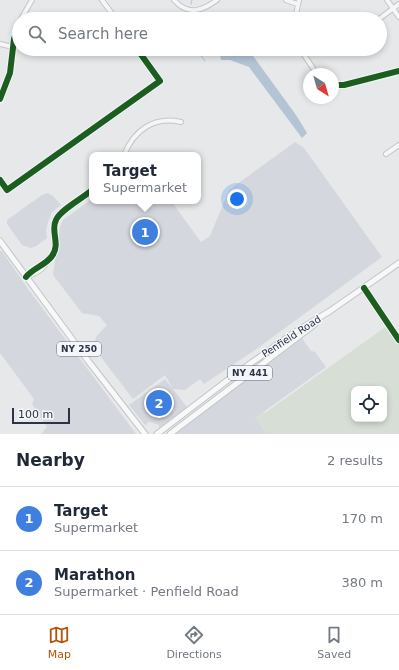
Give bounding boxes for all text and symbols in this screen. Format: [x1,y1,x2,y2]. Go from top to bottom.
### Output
search box [12,12,387,56]
icon: search [26,23,48,45]
text: Search here [58,25,148,43]
north arrow [303,68,339,104]
popup [89,152,201,204]
text: Target [103,162,157,180]
text: Supermarket [103,180,187,195]
your location [227,189,247,209]
pin: 1 [132,217,158,247]
street label: Penfield Road [260,313,323,360]
road number: NY 250 [57,342,101,356]
road number: NY 441 [228,366,272,380]
map controls [351,386,387,422]
button: locate [351,386,387,422]
pin: 2 [146,388,172,418]
scale bar [12,406,70,425]
text: 100 m [18,408,53,421]
text: Nearby [16,450,85,470]
text: 2 results [327,453,383,468]
text: Target [54,502,108,520]
text: 1 [24,511,34,526]
text: 170 m [341,511,383,526]
text: Supermarket [54,520,138,535]
text: Marathon [54,566,135,584]
text: 2 [24,575,34,590]
text: 380 m [341,575,383,590]
text: Supermarket · Penfield Road [54,584,239,599]
tab: Map [48,624,71,661]
tab: Directions [166,624,222,661]
tab: Saved [317,624,351,661]

